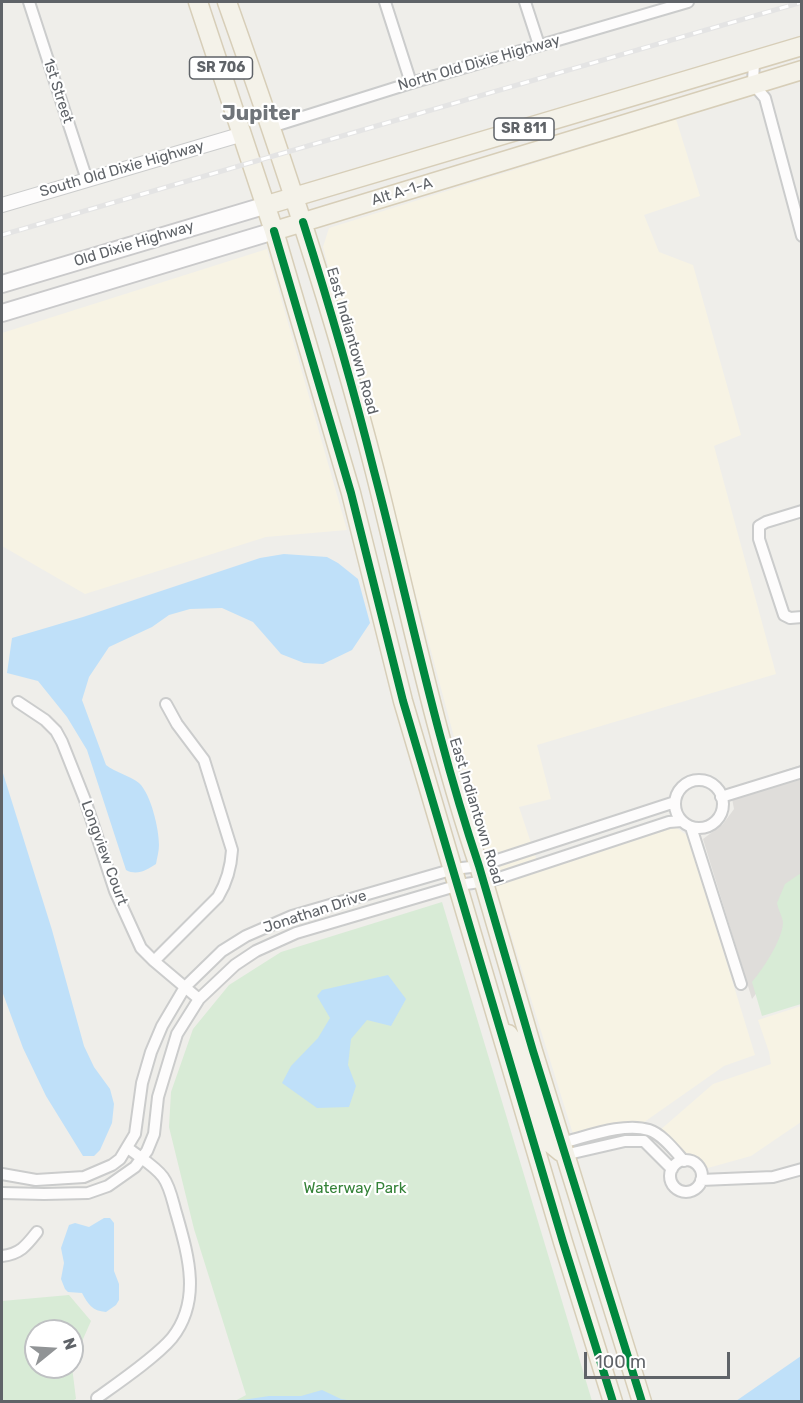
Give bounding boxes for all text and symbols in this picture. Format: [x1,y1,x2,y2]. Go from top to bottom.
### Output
street label: North Old Dixie Highway [396,31,562,95]
street label: 1st Street [39,56,77,126]
road number: SR 706 [190,57,252,79]
district label: Jupiter [222,101,300,127]
road number: SR 811 [494,118,554,140]
street label: South Old Dixie Highway [38,137,206,201]
street label: Alt A-1-A [369,174,435,210]
street label: Old Dixie Highway [72,217,196,271]
street label: East Indiantown Road [322,265,382,417]
street label: East Indiantown Road [445,736,507,886]
street label: Longview Court [77,798,131,908]
street label: Jonathan Drive [261,887,369,937]
park label: Waterway Park [304,1180,406,1198]
north arrow [24,1319,84,1379]
text: N [59,1335,81,1352]
scale bar [587,1340,732,1378]
text: 100 m [595,1351,646,1373]

